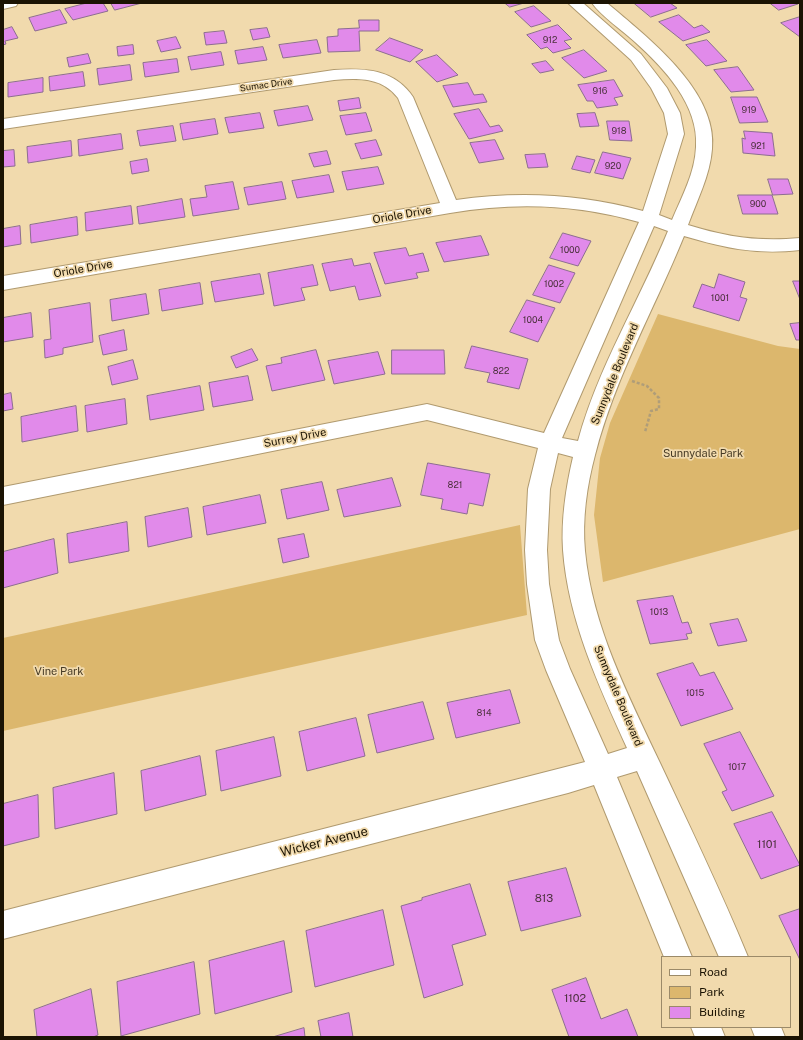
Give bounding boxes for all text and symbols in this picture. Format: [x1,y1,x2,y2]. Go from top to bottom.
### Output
house number: 912 [543,35,557,45]
street label: Sumac Drive [239,76,293,94]
house number: 916 [593,86,607,96]
house number: 919 [742,105,756,115]
house number: 918 [611,126,627,136]
house number: 921 [751,141,765,151]
house number: 920 [605,161,621,171]
house number: 900 [750,199,766,209]
street label: Oriole Drive [372,203,432,227]
house number: 1000 [560,245,580,255]
street label: Oriole Drive [53,257,113,281]
house number: 1002 [544,279,564,289]
house number: 1001 [711,293,729,303]
house number: 1004 [523,315,543,325]
street label: Sunnydale Boulevard [589,321,641,427]
house number: 822 [493,366,509,376]
street label: Surrey Drive [263,425,327,451]
park label: Sunnydale Park [663,447,743,461]
house number: 821 [448,480,462,490]
house number: 1013 [650,607,668,617]
street label: Sunnydale Boulevard [591,644,645,748]
park label: Vine Park [35,665,83,679]
house number: 1015 [686,688,704,698]
house number: 814 [476,708,492,718]
house number: 1017 [728,762,746,772]
street label: Wicker Avenue [279,824,369,860]
house number: 1101 [757,838,777,852]
house number: 813 [535,892,553,906]
legend [661,956,791,1028]
text: Road [699,965,727,979]
text: Park [699,985,725,999]
house number: 1102 [564,992,586,1006]
text: Building [699,1005,745,1019]

